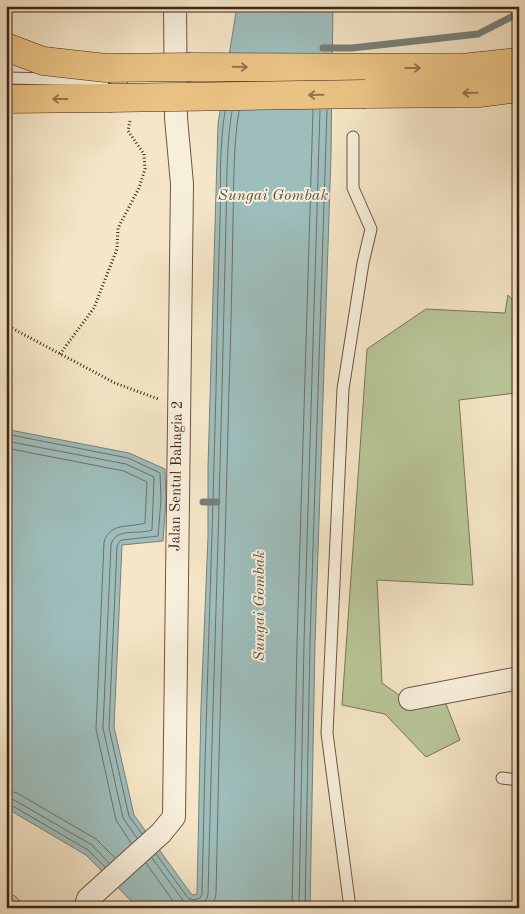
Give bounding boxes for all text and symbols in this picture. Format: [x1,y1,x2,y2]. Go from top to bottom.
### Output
one-way arrow [232,62,248,72]
one-way arrow [404,63,420,73]
one-way arrow [463,88,479,98]
one-way arrow [309,90,325,100]
one-way arrow [52,94,68,104]
water label: Sungai Gombak [218,188,328,204]
street label: Jalan Sentul Bahagia 2 [168,400,186,552]
water label: Sungai Gombak [252,551,268,661]

